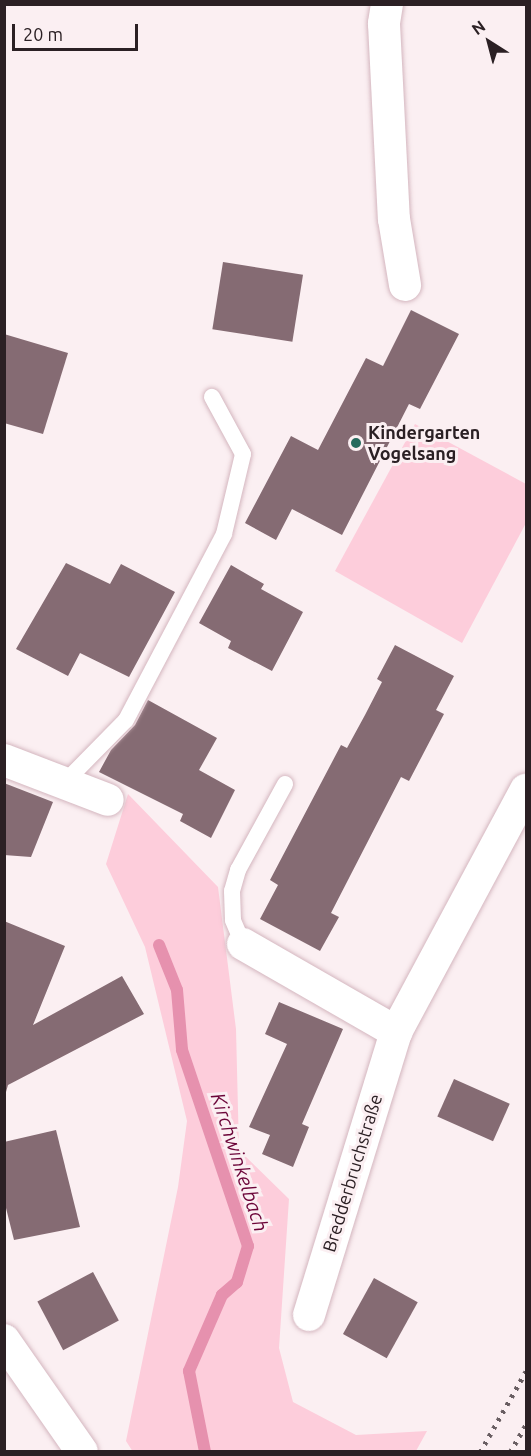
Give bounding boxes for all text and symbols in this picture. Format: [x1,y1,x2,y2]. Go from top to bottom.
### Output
scale bar [15,12,141,50]
north arrow [459,12,519,72]
text: N [468,17,489,38]
text: 20 m [23,24,63,44]
place label: Kindergarten Vogelsang [368,422,480,464]
marker: Kindergarten Vogelsang [349,436,363,450]
water label: Kirchwinkelbach [206,1090,274,1234]
street label: Bredderbruchstraße [318,1091,386,1255]

